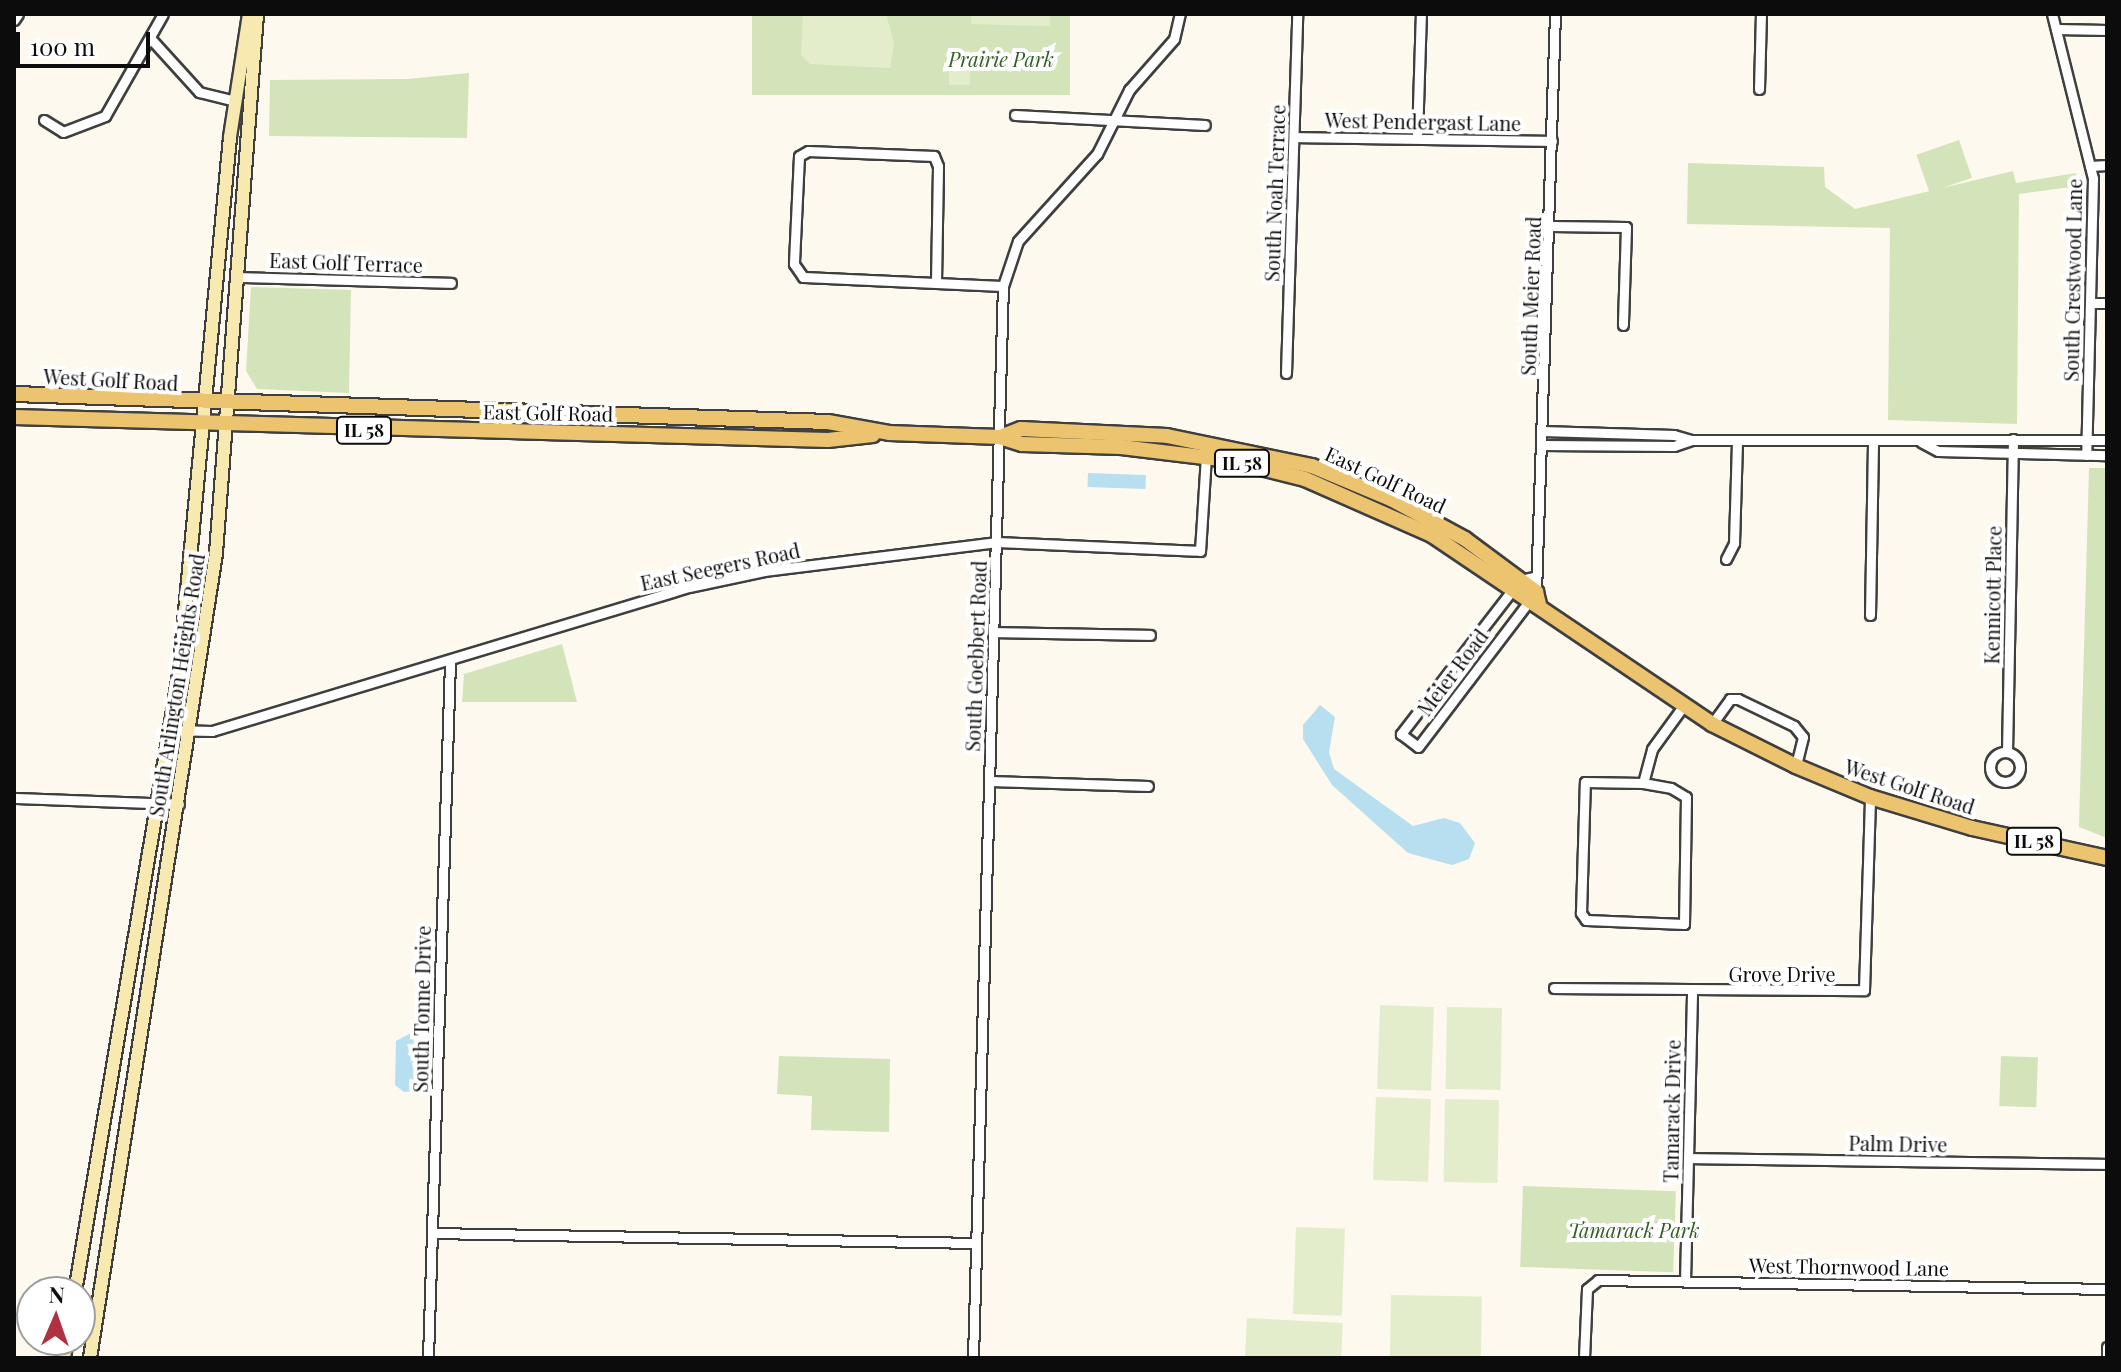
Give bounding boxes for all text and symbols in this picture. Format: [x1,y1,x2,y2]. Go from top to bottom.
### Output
scale bar [20,16,154,66]
text: 100 m [30,30,95,62]
park label: Prairie Park [948,46,1054,70]
street label: South Noah Terrace [1259,104,1289,282]
street label: West Pendergast Lane [1324,107,1522,135]
street label: South Crestwood Lane [2058,178,2086,382]
street label: South Meier Road [1515,216,1545,376]
street label: East Golf Terrace [268,247,424,277]
street label: West Golf Road [43,363,179,395]
street label: East Golf Road [482,399,614,425]
road number: IL 58 [334,416,394,444]
street label: East Golf Road [1322,440,1450,518]
road number: IL 58 [1212,449,1272,477]
street label: Kennicott Place [1979,525,2005,665]
street label: East Seegers Road [638,537,802,595]
street label: South Arlington Heights Road [143,551,209,819]
street label: South Goebbert Road [960,560,990,752]
street label: Meier Road [1412,624,1492,720]
street label: West Golf Road [1842,754,1978,818]
road number: IL 58 [2004,827,2064,855]
street label: South Tonne Drive [408,925,434,1093]
street label: Grove Drive [1728,961,1836,985]
street label: Tamarack Drive [1658,1039,1684,1183]
street label: Palm Drive [1848,1130,1948,1156]
park label: Tamarack Park [1568,1217,1700,1241]
street label: West Thornwood Lane [1748,1252,1950,1280]
north arrow [16,1276,96,1356]
text: N [48,1279,65,1309]

